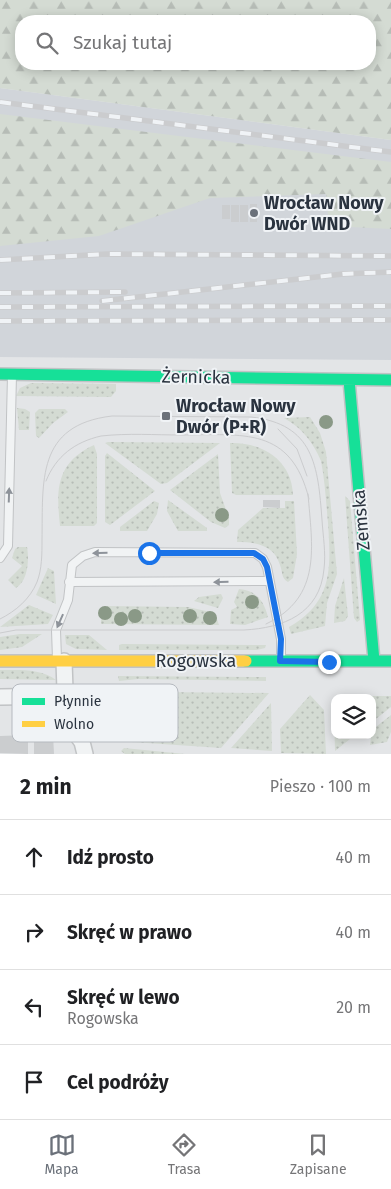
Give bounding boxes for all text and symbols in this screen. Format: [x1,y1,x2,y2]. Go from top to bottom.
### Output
search box [15,15,376,70]
icon: search [33,29,61,57]
text: Szukaj tutaj [73,31,172,54]
place label: Wrocław Nowy Dwór WND [264,192,384,235]
marker: Wrocław Nowy Dwór WND [248,207,260,219]
street label: Żernicka [161,365,231,389]
place label: Wrocław Nowy Dwór (P+R) [176,395,296,438]
marker: Wrocław Nowy Dwór (P+R) [160,410,172,422]
one-way arrow [5,486,13,502]
street label: Zemska [347,488,375,552]
route start [138,542,161,565]
one-way arrow [92,549,108,557]
one-way arrow [212,578,228,586]
one-way arrow [56,614,64,628]
street label: Rogowska [156,650,236,672]
route end [318,651,341,674]
legend [12,684,178,742]
text: Płynnie [54,693,101,710]
map controls [331,694,376,739]
button: layers [331,694,376,739]
text: Wolno [54,716,94,733]
text: 2 min [20,774,72,800]
text: Pieszo · 100 m [270,777,371,796]
icon: ahead [20,843,48,871]
text: Idź prosto [67,846,154,869]
text: 40 m [336,848,371,867]
icon: right [20,918,48,946]
text: Skręć w prawo [67,921,192,944]
text: 40 m [336,923,371,942]
text: Skręć w lewo [67,986,180,1009]
icon: left [20,993,48,1021]
text: 20 m [336,998,371,1017]
text: Rogowska [67,1009,139,1028]
icon: arrive [20,1068,48,1096]
text: Cel podróży [67,1071,169,1094]
tab: Mapa [44,1131,79,1178]
tab: Trasa [168,1131,201,1178]
tab: Zapisane [290,1131,347,1178]

